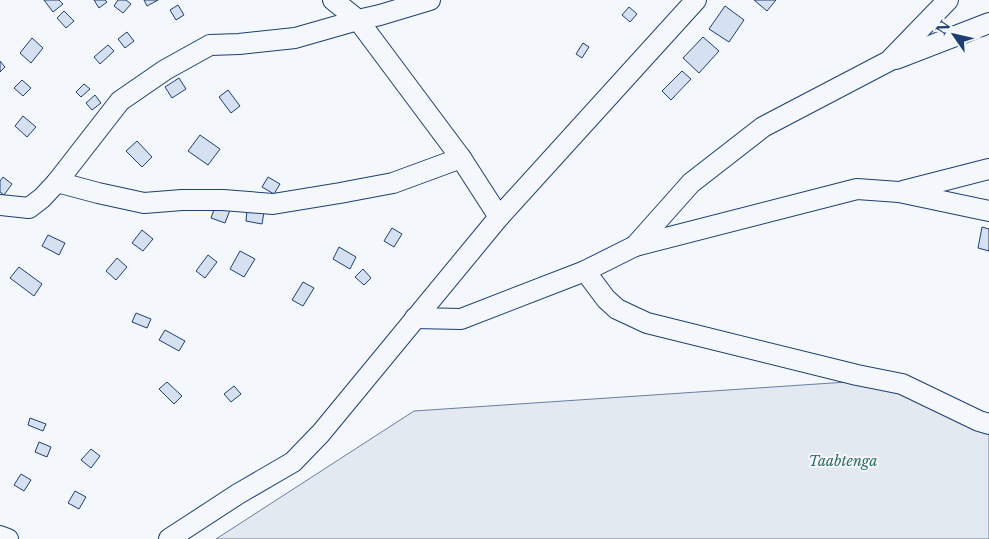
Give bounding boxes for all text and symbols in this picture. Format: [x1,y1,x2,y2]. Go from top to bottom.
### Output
north arrow [929,10,979,60]
text: N [932,17,954,38]
park label: Taabtenga [809,452,877,470]

